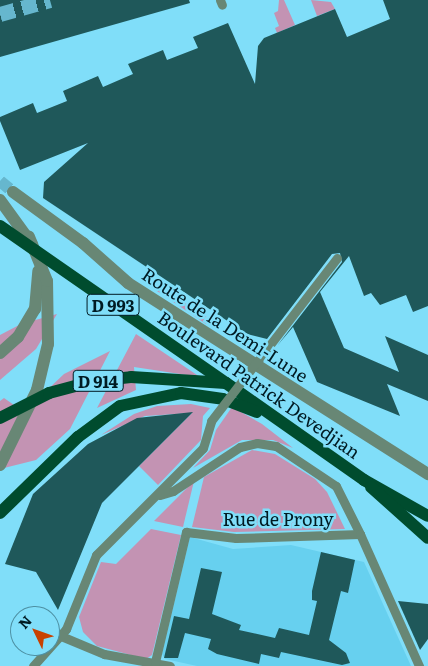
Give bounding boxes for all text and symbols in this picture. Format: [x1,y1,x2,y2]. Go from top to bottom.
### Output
street label: Route de la Demi-Lune [138,263,312,387]
road number: D 993 [86,292,140,318]
street label: Boulevard Patrick Devedjian [154,307,364,463]
road number: D 914 [72,368,124,394]
street label: Rue de Prony [222,508,334,530]
north arrow [10,606,60,656]
text: N [13,611,36,633]

